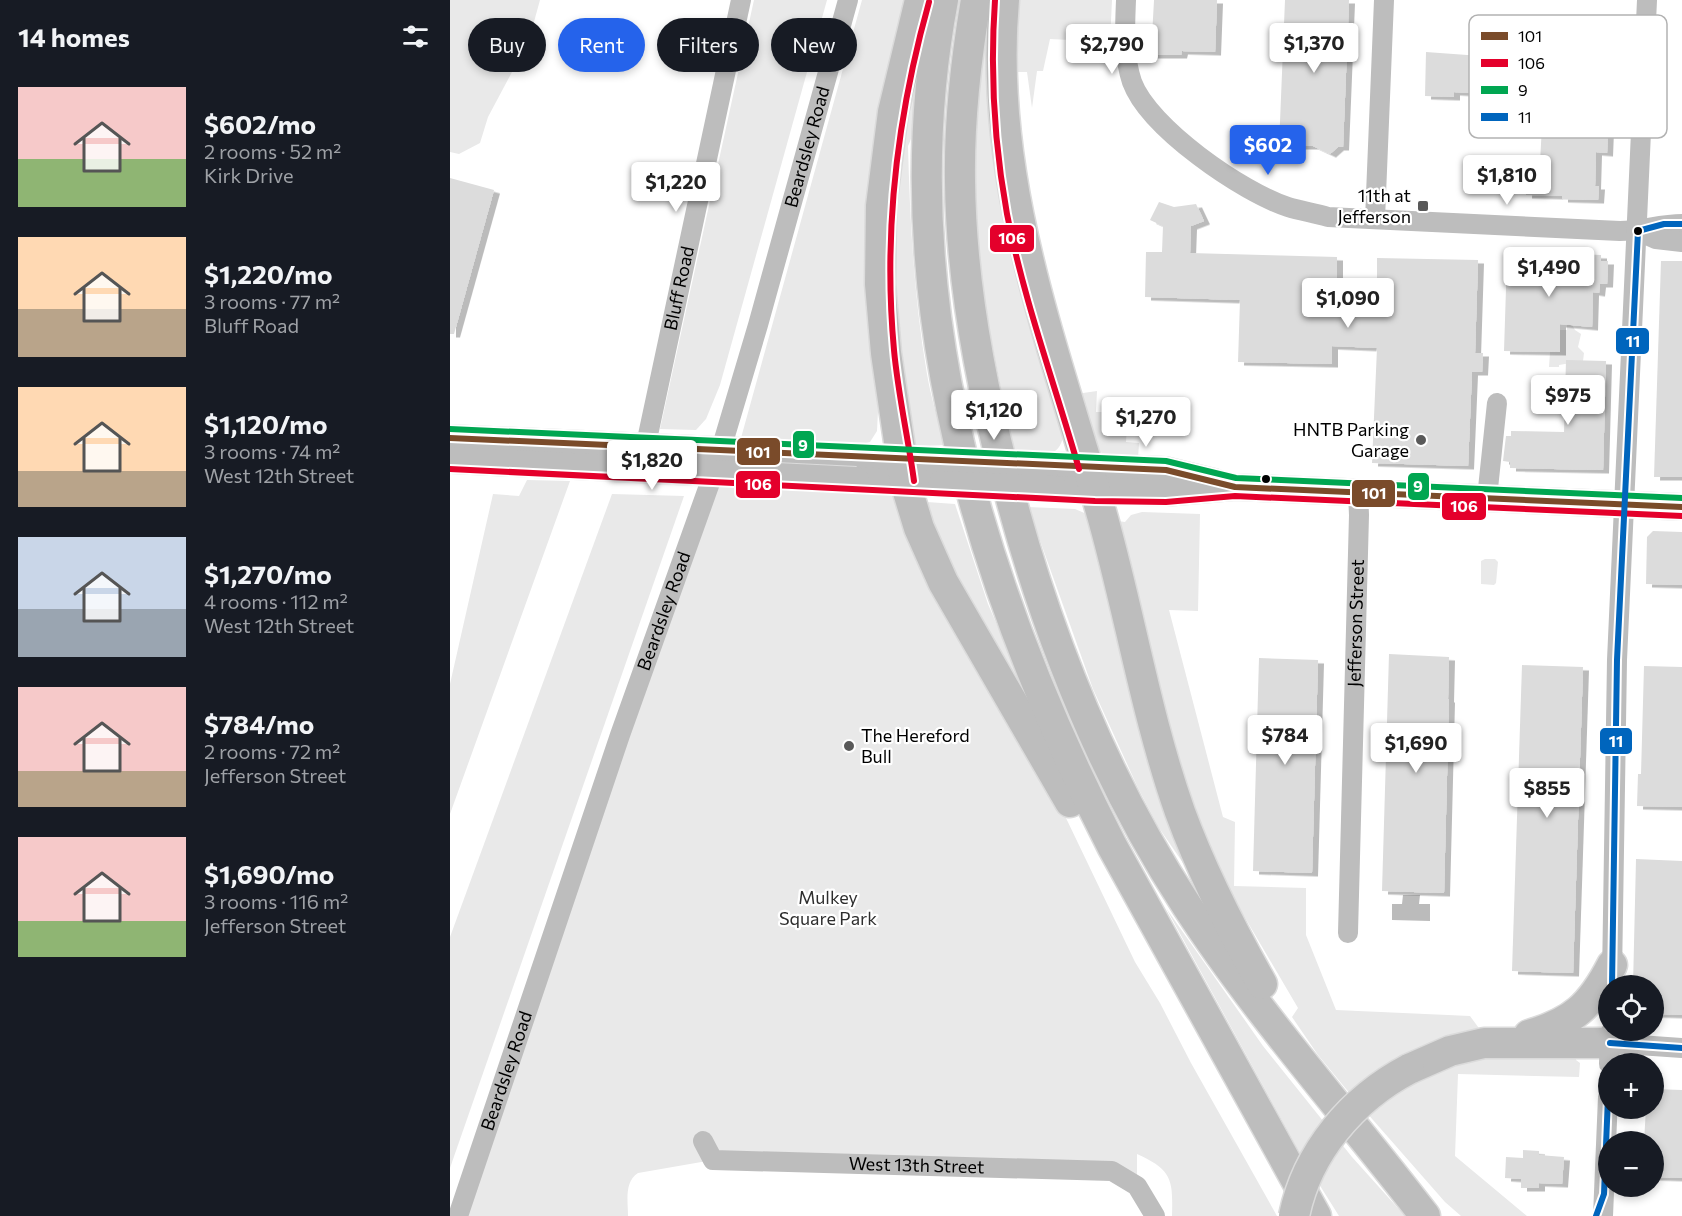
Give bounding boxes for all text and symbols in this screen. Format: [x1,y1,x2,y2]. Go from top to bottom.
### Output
legend [1469,15,1667,138]
chip: Buy [468,18,546,72]
chip: Rent [558,18,645,72]
chip: Filters [657,18,759,72]
chip: New [771,18,857,72]
icon: filters [399,20,432,53]
text: 14 homes [18,21,130,52]
pin: $1,370 [1265,23,1363,74]
pin: $2,790 [1063,24,1161,75]
text: 101 [1518,26,1542,45]
text: $1,370 [1283,30,1345,54]
text: $2,790 [1080,31,1144,55]
text: 106 [1518,53,1545,72]
text: 9 [1518,80,1528,99]
street label: Beardsley Road [779,84,834,210]
text: 11 [1518,107,1532,126]
text: $602/mo [204,108,316,139]
icon: home [66,111,138,183]
pin: $602 [1232,125,1304,176]
text: $602 [1244,132,1292,156]
text: 2 rooms · 52 m² [204,139,341,163]
pin: $1,810 [1458,155,1556,206]
pin: $1,220 [627,162,725,213]
text: $1,810 [1477,162,1537,186]
text: Kirk Drive [204,163,294,187]
text: $1,220 [645,169,707,193]
place label: 11th at Jefferson [1337,184,1411,227]
marker: 11th at Jefferson [1416,199,1430,213]
line badge: 106 [989,224,1035,253]
unlabelled marker [1632,225,1644,237]
text: 106 [998,228,1026,247]
street label: Bluff Road [659,244,698,332]
pin: $1,490 [1500,247,1598,298]
text: $1,490 [1517,254,1581,278]
text: $1,220/mo [204,258,333,289]
icon: home [66,261,138,333]
pin: $1,090 [1299,278,1397,329]
text: $1,090 [1316,285,1380,309]
text: 3 rooms · 77 m² [204,289,340,313]
text: Bluff Road [204,313,299,337]
line badge: 11 [1615,327,1650,355]
text: 11 [1626,331,1640,350]
pin: $975 [1532,375,1604,426]
text: $975 [1545,382,1591,406]
pin: $1,120 [945,390,1043,441]
text: $1,120 [965,397,1023,421]
pin: $1,270 [1097,397,1195,448]
text: $1,270 [1116,404,1176,428]
text: $1,120/mo [204,408,328,439]
icon: home [66,411,138,483]
place label: HNTB Parking Garage [1293,418,1409,461]
line badge: 9 [792,430,815,459]
marker: HNTB Parking Garage [1414,433,1428,447]
text: 9 [798,435,808,454]
line badge: 101 [736,437,781,466]
text: 3 rooms · 74 m² [204,439,340,463]
pin: $1,820 [603,440,701,491]
text: 101 [745,442,771,461]
text: $1,820 [621,447,683,471]
text: West 12th Street [204,463,354,487]
line badge: 106 [735,470,781,499]
line badge: 9 [1407,472,1430,501]
unlabelled marker [1260,473,1272,485]
text: 106 [744,474,772,493]
text: 9 [1413,476,1423,495]
line badge: 101 [1351,479,1396,508]
text: 101 [1361,483,1387,502]
line badge: 106 [1441,492,1487,521]
text: 106 [1450,496,1478,515]
street label: Beardsley Road [632,548,695,673]
text: $1,270/mo [204,558,332,589]
street label: Jefferson Street [1342,559,1368,687]
icon: home [66,561,138,633]
text: 4 rooms · 112 m² [204,589,348,613]
text: West 12th Street [204,613,354,637]
text: $784/mo [204,708,314,739]
icon: home [66,711,138,783]
pin: $784 [1249,715,1321,766]
text: $784 [1262,722,1309,746]
pin: $1,690 [1367,723,1465,774]
place label: The Hereford Bull [861,724,970,767]
line badge: 11 [1599,727,1633,755]
text: $1,690 [1385,730,1447,754]
text: 11 [1609,731,1623,750]
text: 2 rooms · 72 m² [204,739,340,763]
marker: The Hereford Bull [842,739,856,753]
text: Jefferson Street [204,763,346,787]
pin: $855 [1511,768,1583,819]
text: $855 [1523,775,1571,799]
text: $1,690/mo [204,858,334,889]
icon: home [66,861,138,933]
park label: Mulkey Square Park [779,886,877,929]
text: 3 rooms · 116 m² [204,889,348,913]
text: Jefferson Street [204,913,346,937]
map controls [1598,975,1664,1197]
button: locate [1598,975,1664,1041]
street label: Beardsley Road [476,1008,536,1133]
button: + [1598,1053,1664,1119]
button: − [1598,1131,1664,1197]
street label: West 13th Street [848,1152,985,1177]

